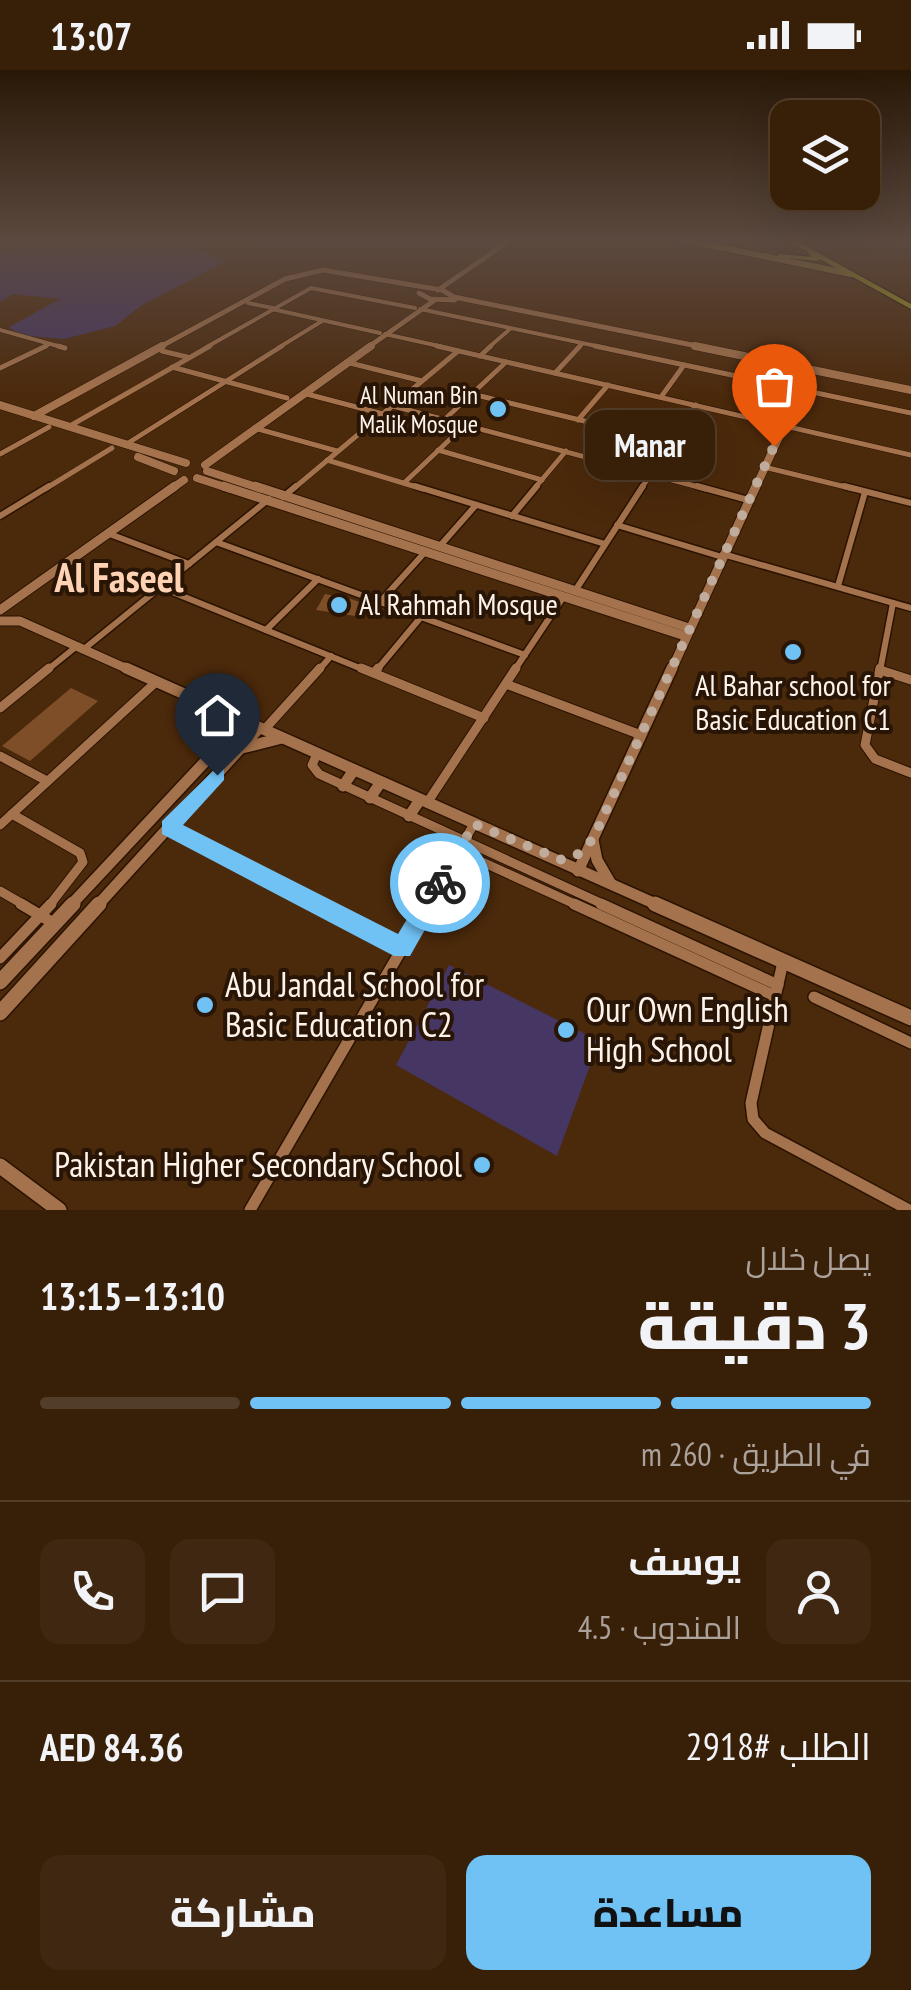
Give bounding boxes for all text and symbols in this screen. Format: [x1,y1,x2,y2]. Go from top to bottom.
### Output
text: 13:07 [50,11,132,60]
map controls [770,100,880,210]
button: layers [770,100,880,210]
pin [732,344,817,447]
icon: bag [747,359,802,414]
place label: Al Numan Bin Malik Mosque [359,379,478,440]
marker: Al Numan Bin Malik Mosque [487,398,509,420]
callout: Manar [584,411,714,481]
text: Manar [614,424,686,466]
district label: Al Faseel [53,551,184,603]
place label: Al Rahmah Mosque [359,584,558,623]
marker: Al Rahmah Mosque [328,594,350,616]
marker: Al Bahar school for Basic Education C1 [782,641,804,663]
place label: Al Bahar school for Basic Education C1 [695,665,891,738]
pin [175,673,260,776]
icon: home [190,688,245,743]
courier [390,833,490,933]
icon: bike [413,856,468,911]
place label: Abu Jandal School for Basic Education C2 [225,961,484,1047]
place label: Our Own English High School [586,986,789,1072]
marker: Abu Jandal School for Basic Education C2 [194,994,216,1016]
marker: Our Own English High School [555,1019,577,1041]
place label: Pakistan Higher Secondary School [54,1141,462,1187]
marker: Pakistan Higher Secondary School [471,1154,493,1176]
text: يصل خلال [745,1237,871,1279]
text: 13:10–13:15 [40,1271,225,1320]
text: 3 دقيقة [638,1283,871,1367]
text: في الطريق · 260 m [641,1433,871,1475]
text: يوسف [628,1536,741,1585]
button: phone [40,1539,145,1644]
button: chat [170,1539,275,1644]
button: person [766,1539,871,1644]
text: المندوب · 4.5 [578,1606,741,1648]
text: الطلب #2918 [686,1721,871,1770]
text: AED 84.36 [40,1722,184,1771]
button: مشاركة [40,1855,446,1970]
button: مساعدة [466,1855,871,1970]

